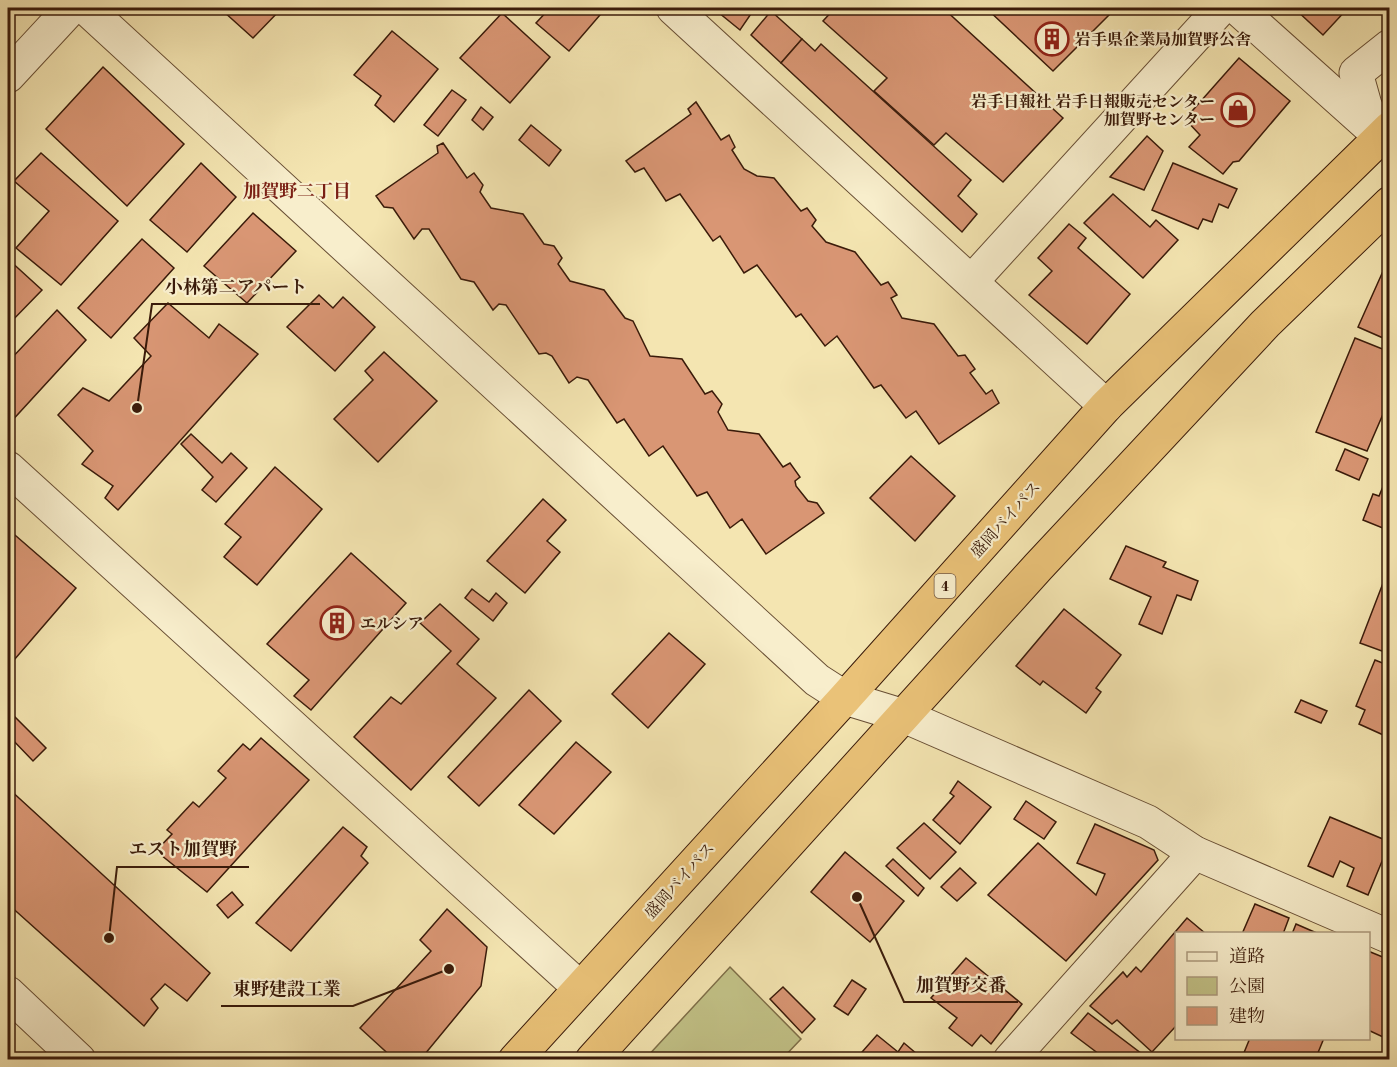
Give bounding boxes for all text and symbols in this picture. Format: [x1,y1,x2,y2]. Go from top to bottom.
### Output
building icon: 岩手県企業局加賀野公舎 [1034,21,1070,57]
place label: 岩手県企業局加賀野公舎 [1075,31,1251,49]
shop icon: 岩手日報社 岩手日報販売センター 加賀野センター [1220,92,1256,128]
place label: 岩手日報社 岩手日報販売センター 加賀野センター [971,93,1215,129]
district label: 加賀野二丁目 [243,181,351,201]
callout: 小林第二アパート [152,268,320,304]
text: 小林第二アパート [165,277,307,297]
street label: 盛岡バイパス [967,478,1044,561]
road number: 4 [934,574,956,598]
building icon: エルシア [319,605,355,641]
place label: エルシア [360,616,424,633]
callout: エスト加賀野 [117,831,249,867]
text: エスト加賀野 [129,839,238,859]
street label: 盛岡バイパス [641,839,718,922]
legend [1175,932,1370,1040]
text: 道路 [1229,946,1265,966]
callout: 加賀野交番 [904,966,1018,1002]
callout: 東野建設工業 [221,970,353,1006]
text: 加賀野交番 [916,975,1006,995]
text: 公園 [1229,977,1265,996]
text: 東野建設工業 [233,979,341,999]
text: 建物 [1229,1006,1265,1026]

